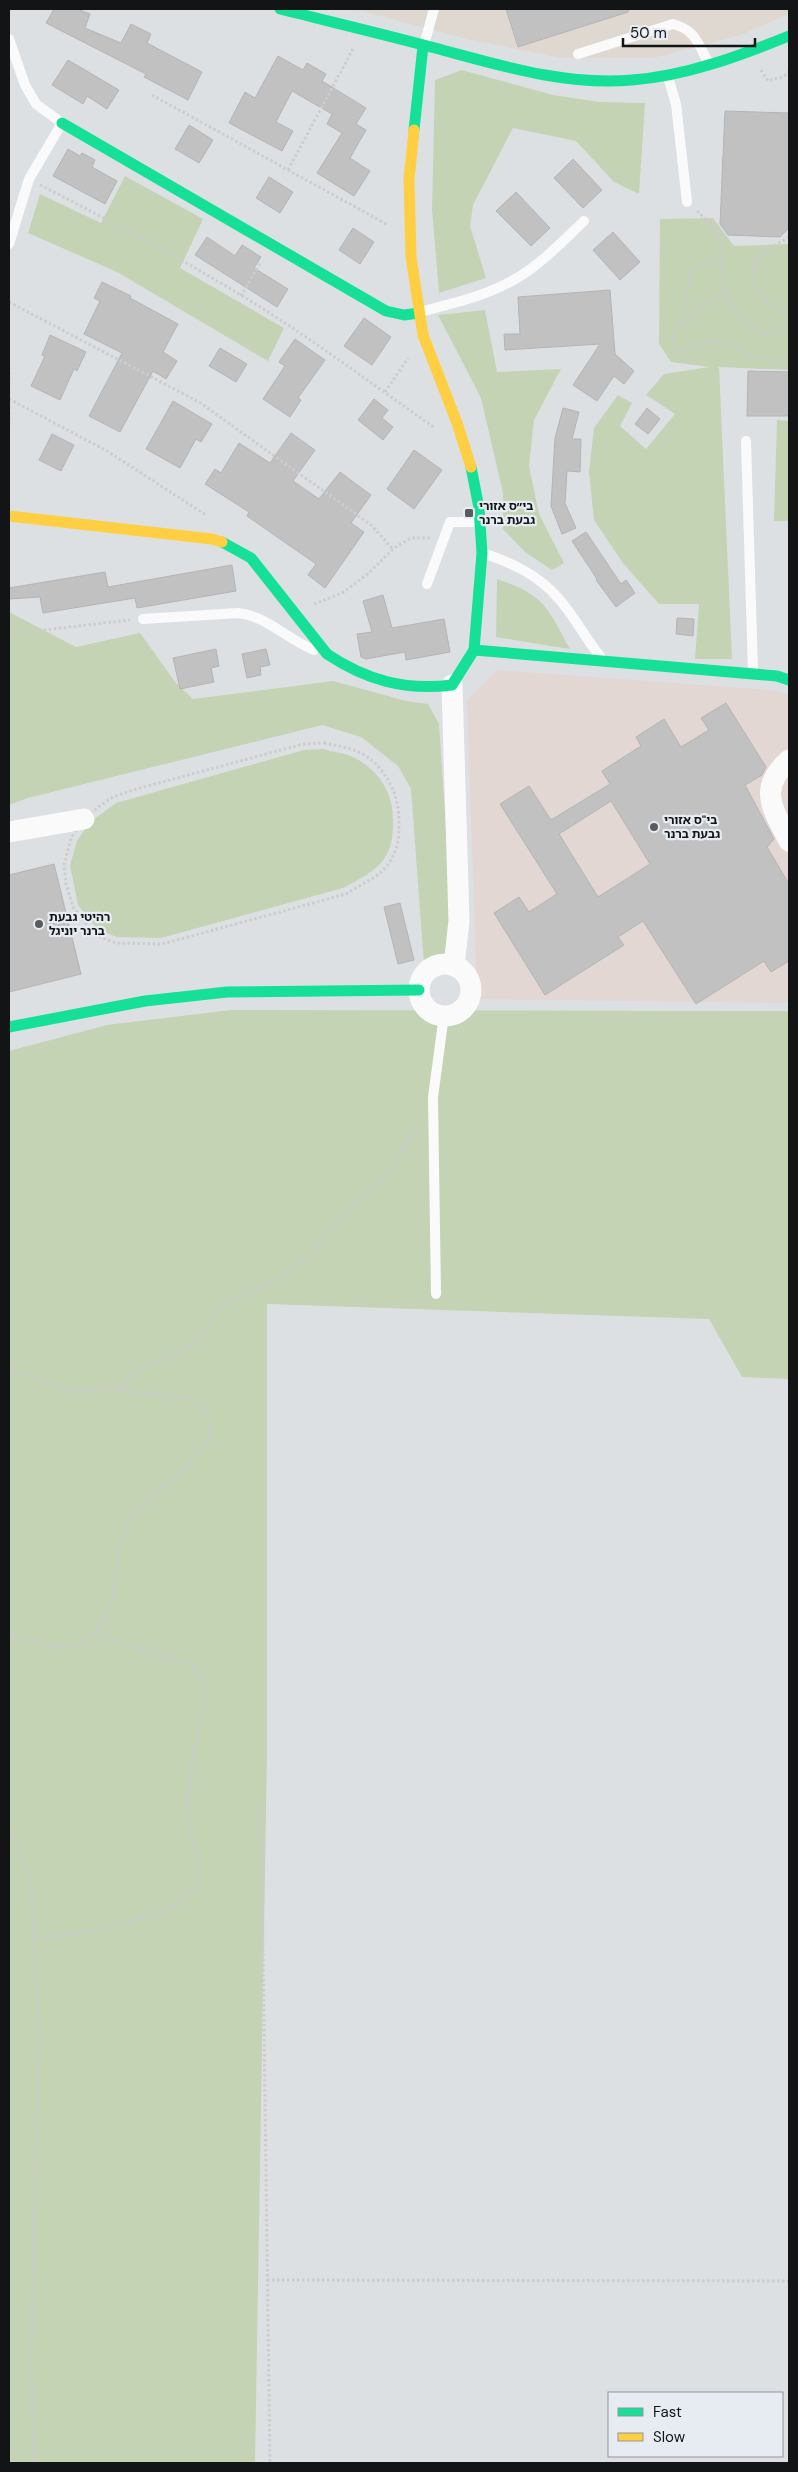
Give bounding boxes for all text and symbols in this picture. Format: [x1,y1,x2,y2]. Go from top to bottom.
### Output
scale bar [623,15,756,47]
text: 50 m [630,23,667,43]
place label: בי״ס אזורי גבעת ברנר [479,498,535,528]
marker: בי״ס אזורי גבעת ברנר [463,507,475,519]
place label: בי"ס אזורי גבעת ברנר [664,812,720,842]
marker: בי"ס אזורי גבעת ברנר [648,821,660,833]
place label: רהיטי גבעת ברנר יוניגל [49,909,110,939]
marker: רהיטי גבעת ברנר יוניגל [33,918,45,930]
legend [608,2392,783,2457]
text: Fast [653,2402,682,2422]
text: Slow [653,2427,686,2447]

